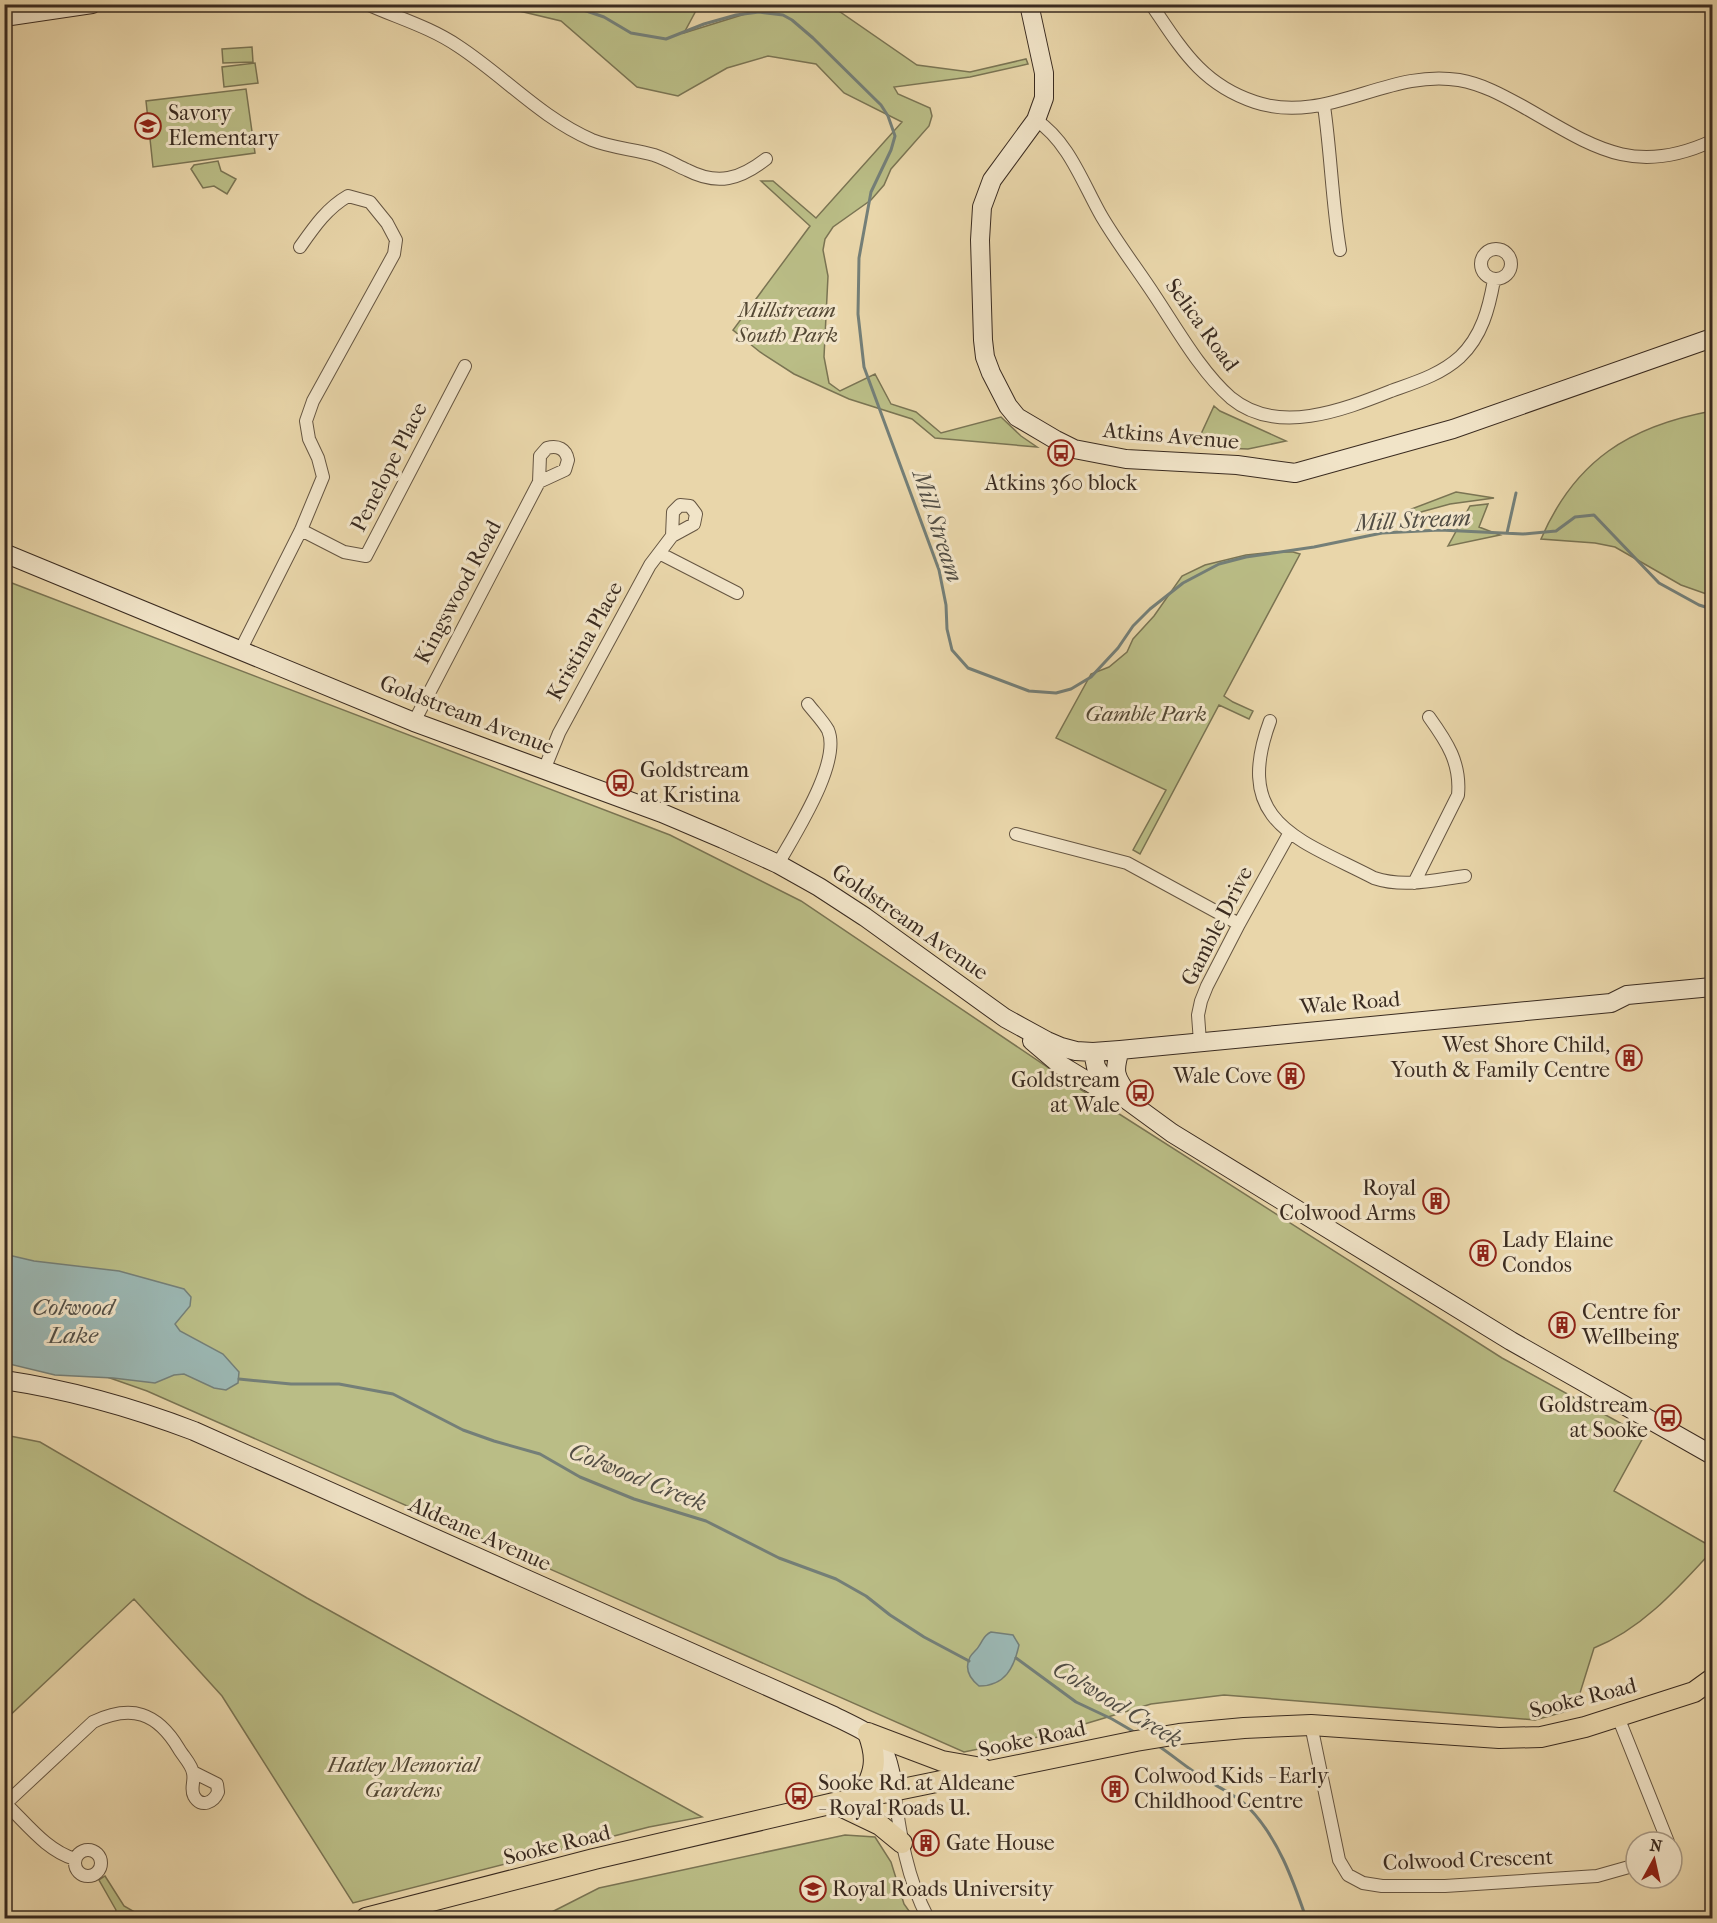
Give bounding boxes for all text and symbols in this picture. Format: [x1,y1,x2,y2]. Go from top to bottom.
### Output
place label: Savory Elementary [168,100,280,151]
school or university icon: Savory Elementary [133,111,163,141]
street label: Selica Road [1160,274,1245,377]
park label: Millstream South Park [735,297,838,348]
street label: Penelope Place [345,398,433,536]
street label: Atkins Avenue [1101,417,1240,455]
bus stop icon: Atkins 360 block [1046,438,1076,468]
water label: Mill Stream [906,464,969,586]
place label: Atkins 360 block [984,470,1138,496]
water label: Mill Stream [1352,503,1472,537]
street label: Kingswood Road [409,515,507,668]
street label: Kristina Place [542,577,628,705]
street label: Goldstream Avenue [376,670,558,760]
park label: Gamble Park [1085,701,1207,727]
place label: Goldstream at Kristina [640,757,750,808]
bus stop icon: Goldstream at Kristina [605,768,635,798]
street label: Goldstream Avenue [827,858,993,986]
street label: Gamble Drive [1176,862,1258,990]
street label: Wale Road [1298,986,1402,1020]
place label: West Shore Child, Youth & Family Centre [1390,1032,1610,1083]
building icon: West Shore Child, Youth & Family Centre [1614,1043,1644,1073]
building icon: Wale Cove [1276,1061,1306,1091]
place label: Wale Cove [1172,1063,1272,1089]
place label: Goldstream at Wale [1011,1067,1121,1118]
bus stop icon: Goldstream at Wale [1125,1078,1155,1108]
place label: Royal Colwood Arms [1279,1175,1416,1226]
building icon: Royal Colwood Arms [1421,1186,1451,1216]
place label: Lady Elaine Condos [1502,1227,1613,1278]
building icon: Lady Elaine Condos [1468,1238,1498,1268]
water label: Colwood Lake [32,1293,117,1349]
place label: Centre for Wellbeing [1581,1299,1681,1350]
building icon: Centre for Wellbeing [1547,1310,1577,1340]
place label: Goldstream at Sooke [1539,1392,1649,1443]
bus stop icon: Goldstream at Sooke [1653,1403,1683,1433]
water label: Colwood Creek [565,1437,711,1517]
street label: Aldeane Avenue [404,1491,555,1577]
water label: Colwood Creek [1048,1654,1188,1754]
street label: Sooke Road [1527,1672,1640,1724]
street label: Sooke Road [976,1715,1089,1763]
park label: Hatley Memorial Gardens [326,1752,481,1803]
place label: Colwood Kids - Early Childhood Centre [1134,1763,1330,1814]
place label: Sooke Rd. at Aldeane - Royal Roads U. [818,1770,1015,1821]
building icon: Colwood Kids - Early Childhood Centre [1100,1774,1130,1804]
bus stop icon: Sooke Rd. at Aldeane - Royal Roads U. [784,1781,814,1811]
street label: Sooke Road [501,1819,614,1871]
building icon: Gate House [911,1828,941,1858]
place label: Gate House [946,1830,1055,1856]
north arrow [1624,1830,1684,1890]
text: N [1649,1835,1664,1856]
street label: Colwood Crescent [1382,1844,1554,1876]
school or university icon: Royal Roads University [798,1874,828,1904]
place label: Royal Roads University [832,1876,1055,1902]

